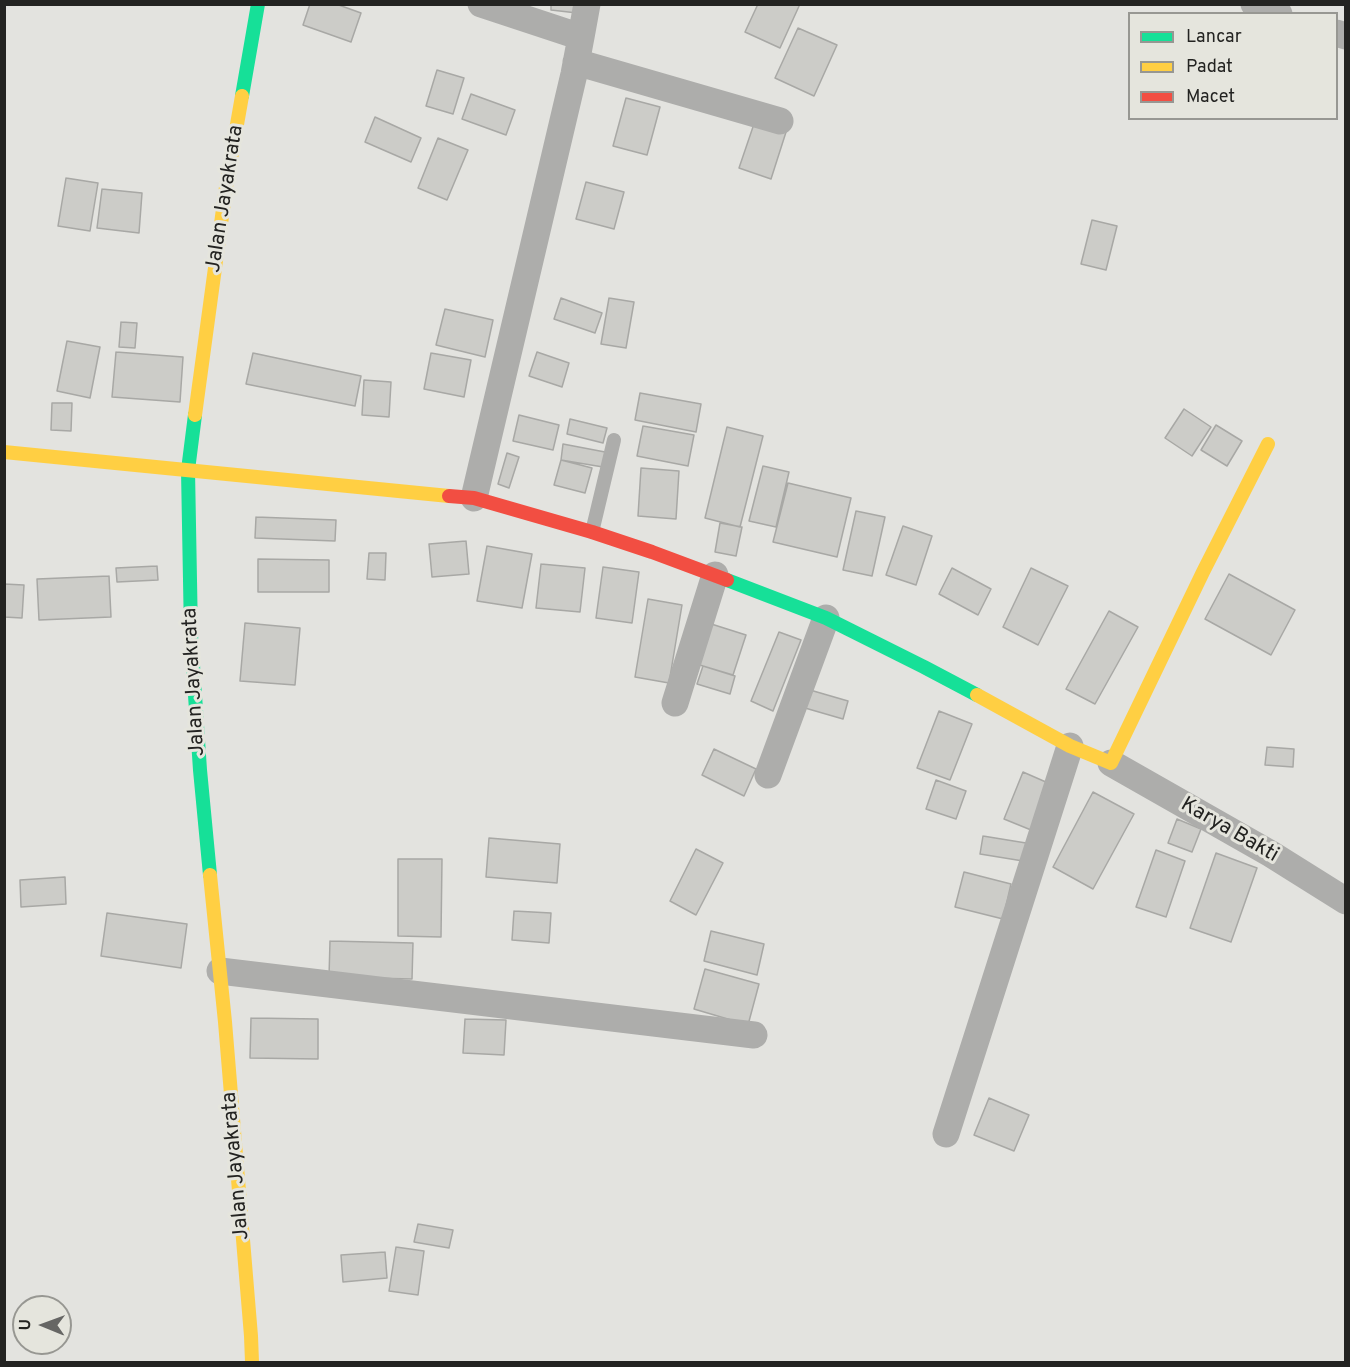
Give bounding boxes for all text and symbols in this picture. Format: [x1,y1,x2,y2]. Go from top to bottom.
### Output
legend [1128,12,1338,120]
text: Lancar [1186,26,1242,49]
text: Padat [1186,56,1233,79]
text: Macet [1186,86,1235,109]
street label: Jalan Jayakrata [202,124,250,274]
street label: Jalan Jayakrata [179,607,211,757]
street label: Karya Bakti [1176,793,1282,869]
street label: Jalan Jayakrata [218,1091,256,1241]
north arrow [12,1295,72,1355]
text: U [16,1319,36,1331]

